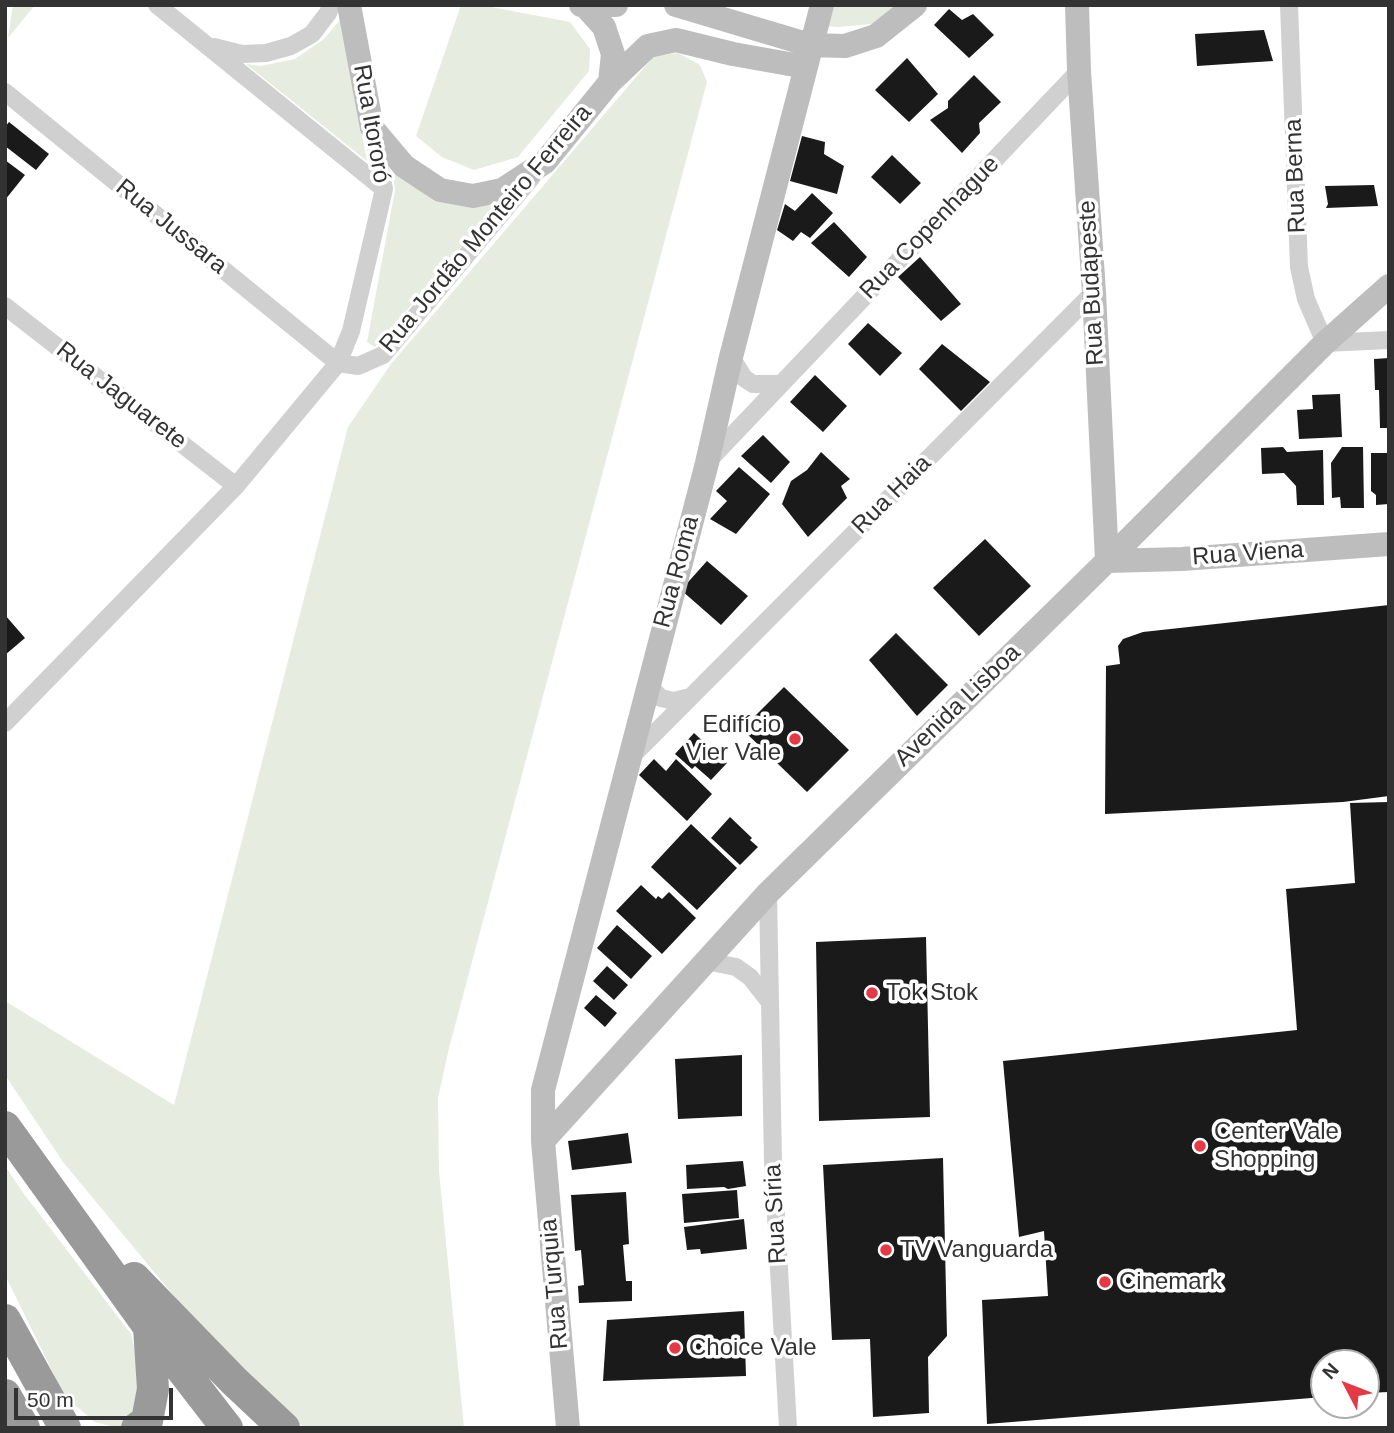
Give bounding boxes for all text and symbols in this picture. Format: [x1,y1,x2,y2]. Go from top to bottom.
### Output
street label: Rua Itororó [346,62,396,186]
street label: Rua Jordão Monteiro Ferreira [374,99,598,359]
street label: Rua Berna [1280,118,1312,234]
street label: Rua Copenhague [854,150,1006,306]
street label: Rua Jussara [110,173,232,281]
street label: Rua Budapeste [1073,200,1111,366]
street label: Rua Jaguarete [50,336,192,456]
street label: Rua Haia [846,449,938,541]
street label: Rua Roma [648,513,706,631]
street label: Rua Viena [1191,536,1305,572]
street label: Avenida Lisboa [889,639,1027,773]
place label: Edifício Vier Vale [686,711,781,767]
marker: Edifício Vier Vale [787,731,803,747]
place label: Tok Stok [886,979,978,1007]
marker: Tok Stok [864,985,880,1001]
place label: Center Vale Shopping [1214,1118,1339,1174]
marker: Center Vale Shopping [1192,1138,1208,1154]
street label: Rua Síria [759,1163,793,1265]
street label: Rua Turquia [535,1217,575,1351]
place label: TV Vanguarda [900,1236,1053,1264]
marker: TV Vanguarda [878,1242,894,1258]
place label: Cinemark [1119,1268,1222,1296]
marker: Cinemark [1097,1274,1113,1290]
place label: Choice Vale [689,1334,817,1362]
marker: Choice Vale [667,1340,683,1356]
north arrow [1310,1349,1380,1419]
text: N [1318,1359,1343,1383]
scale bar [18,1374,177,1418]
text: 50 m [27,1388,74,1411]

